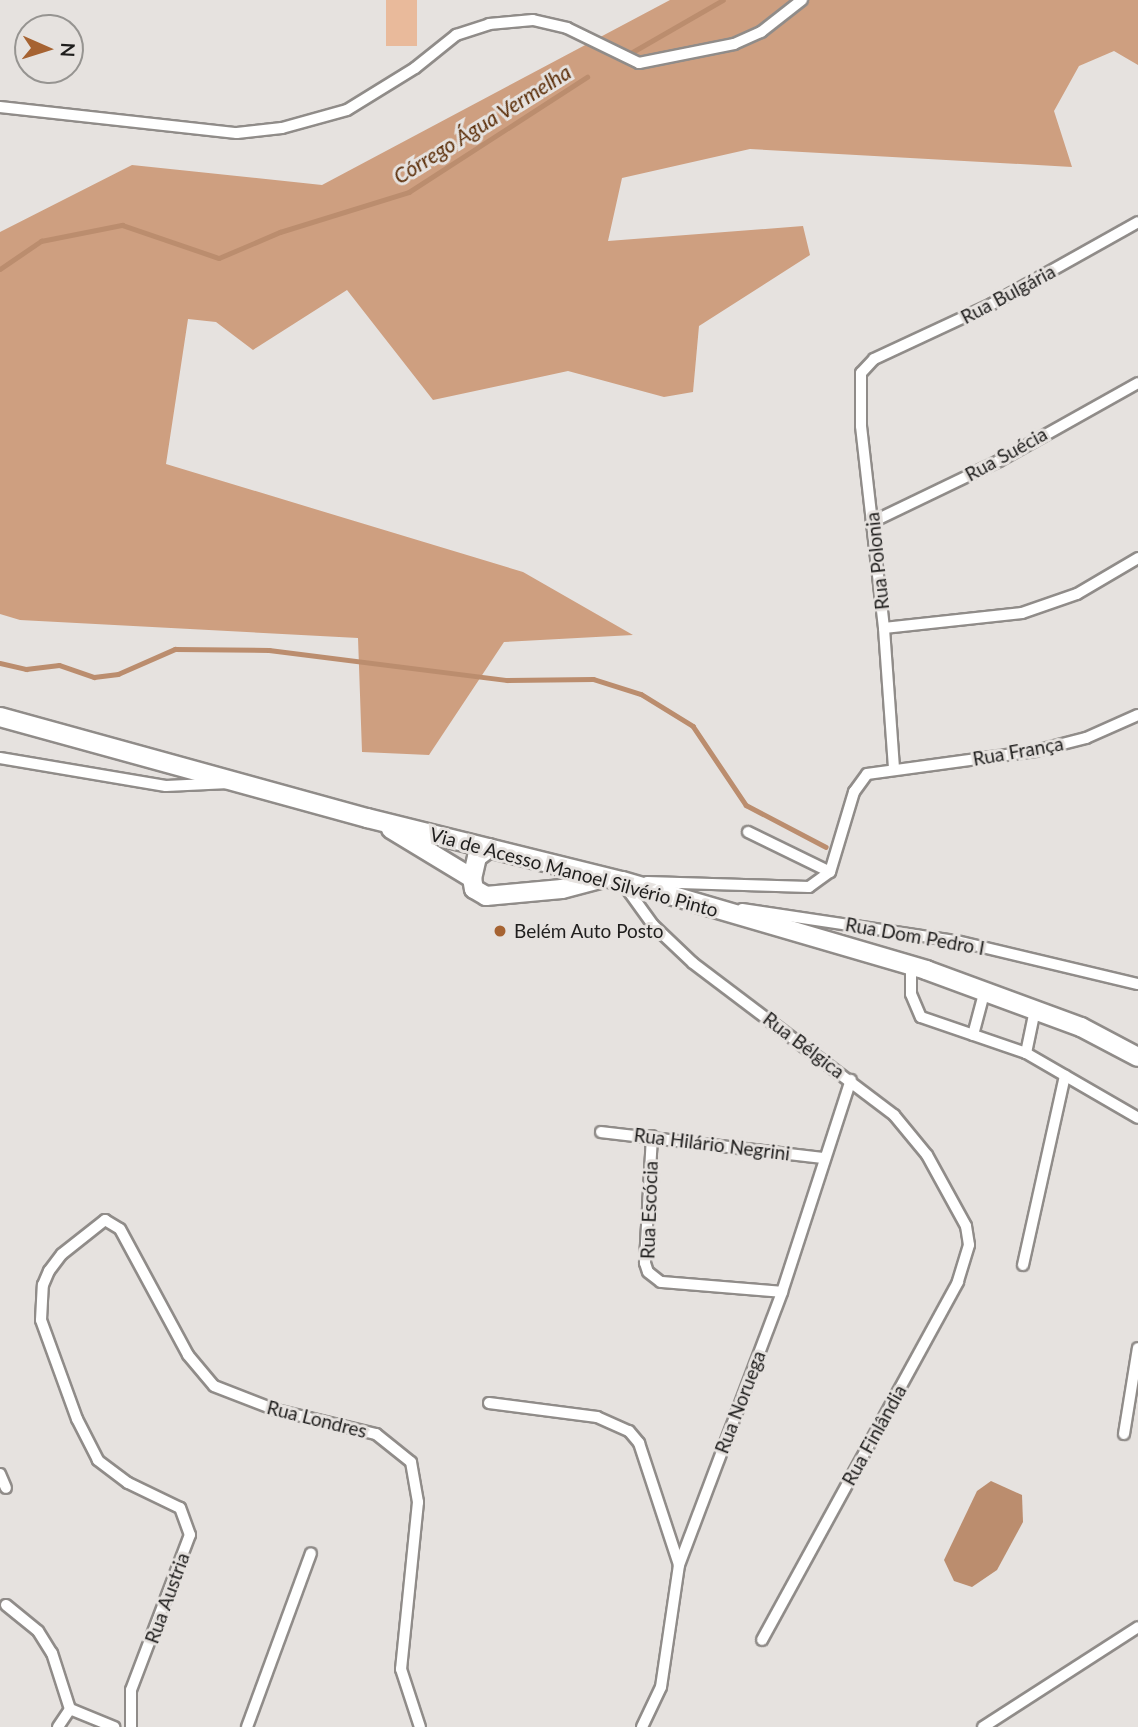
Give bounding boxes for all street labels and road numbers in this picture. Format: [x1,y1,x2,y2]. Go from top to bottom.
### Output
street label: Rua Bulgária [957,260,1059,328]
street label: Rua Suécia [961,422,1051,486]
street label: Rua Polonia [861,511,893,611]
street label: Rua França [971,732,1065,770]
street label: Via de Acesso Manoel Silvério Pinto [427,822,721,922]
street label: Rua Dom Pedro I [844,913,986,959]
street label: Rua Bélgica [759,1007,849,1083]
street label: Rua Hilário Negrini [633,1123,791,1165]
street label: Rua Escócia [636,1161,662,1259]
street label: Rua Noruega [710,1347,770,1457]
street label: Rua Finlândia [837,1381,911,1489]
street label: Rua Londres [265,1396,369,1442]
street label: Rua Austria [140,1549,194,1647]

